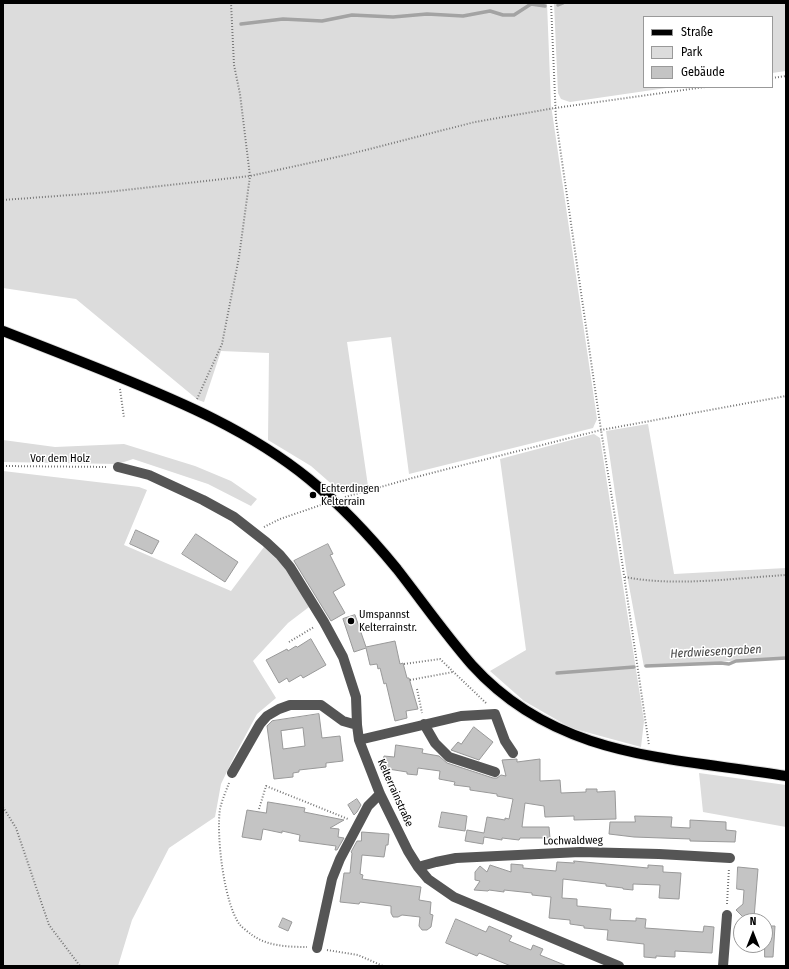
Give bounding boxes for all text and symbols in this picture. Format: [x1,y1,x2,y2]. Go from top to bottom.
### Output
legend [643,16,773,88]
text: Straße [681,25,713,39]
text: Park [681,45,702,59]
text: Gebäude [681,65,725,79]
street label: Vor dem Holz [30,452,90,466]
place label: Echterdingen Kelterrain [321,482,380,508]
marker: Echterdingen Kelterrain [308,490,318,500]
place label: Umspannst Kelterrainstr. [359,608,417,634]
marker: Umspannst Kelterrainstr. [346,616,356,626]
water label: Herdwiesengraben [670,642,762,662]
street label: Kelterrainstraße [374,757,416,829]
street label: Lochwaldweg [543,834,603,848]
north arrow [733,913,773,953]
text: N [750,915,756,928]

